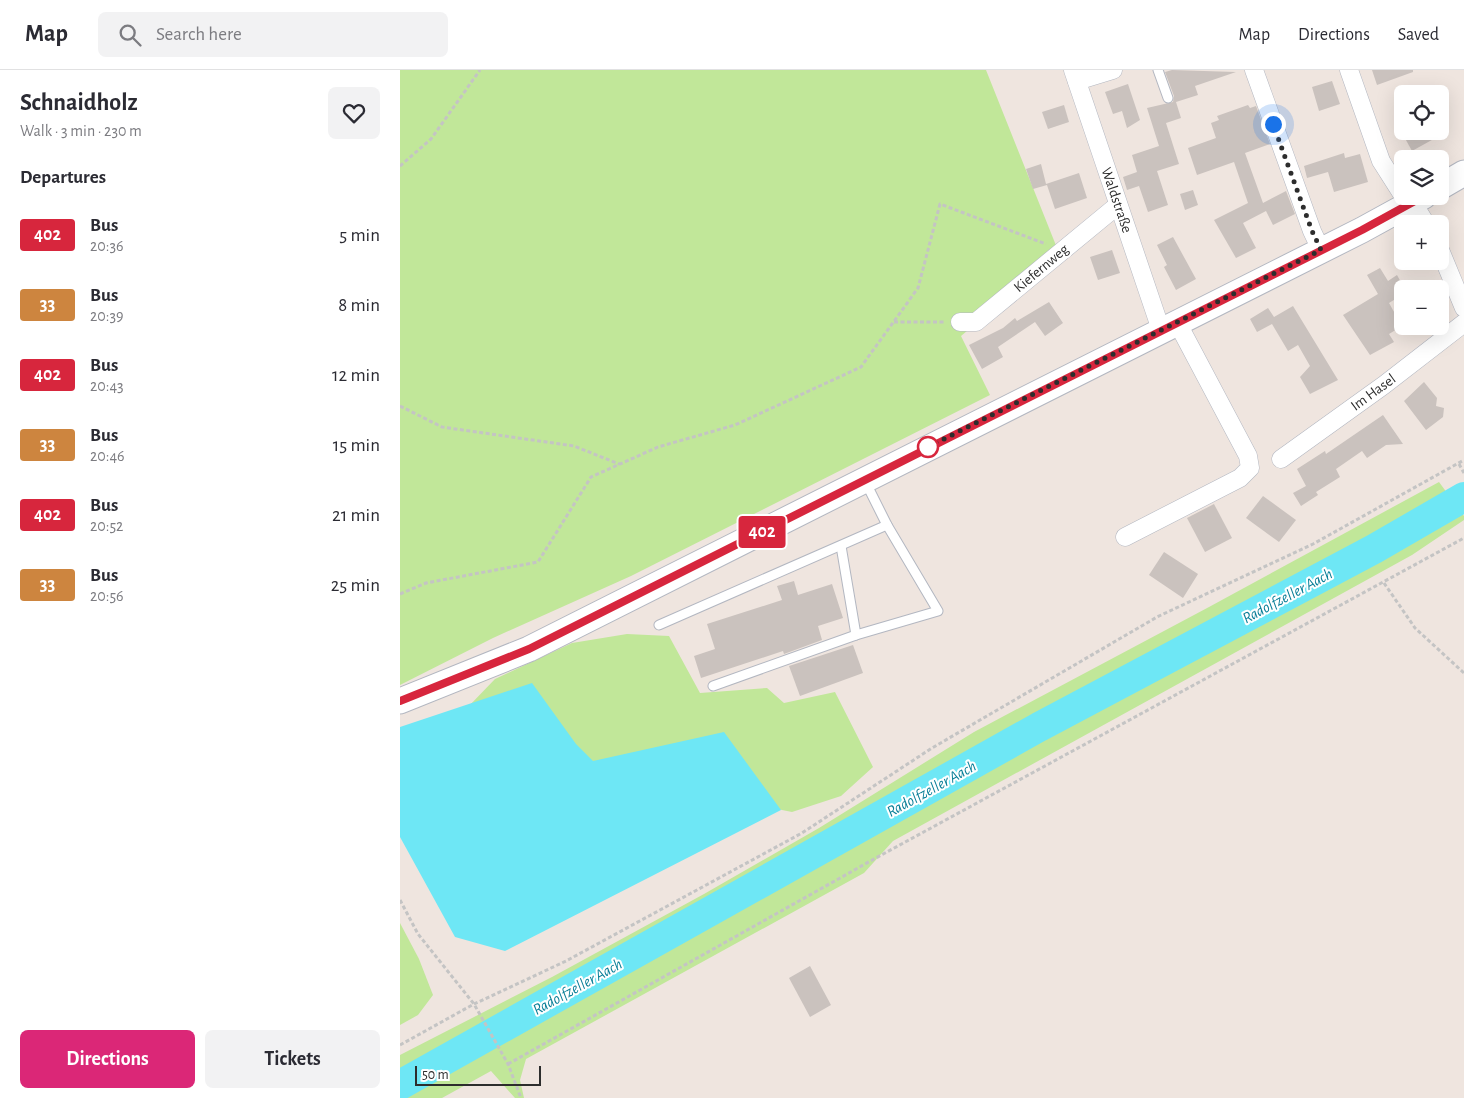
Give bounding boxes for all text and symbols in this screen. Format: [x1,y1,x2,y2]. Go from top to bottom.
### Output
search box [98,12,448,57]
icon: search [116,21,144,49]
text: Map [25,22,68,46]
text: Search here [156,25,242,44]
text: Map [1239,26,1270,44]
text: Directions [1298,26,1370,44]
text: Saved [1398,26,1439,44]
map controls [1394,85,1449,335]
button: locate [1394,85,1449,140]
button: heart [328,87,380,139]
text: Schnaidholz [20,91,138,115]
your location [1261,112,1286,137]
text: Walk · 3 min · 230 m [20,123,142,139]
button: layers [1394,150,1449,205]
street label: Waldstraße [1098,165,1135,235]
text: Departures [20,168,106,187]
button: + [1394,215,1449,270]
text: Bus [90,216,118,235]
text: 402 [34,226,61,244]
text: 5 min [339,226,380,245]
text: 20:36 [90,238,124,254]
street label: Kiefernweg [1011,241,1072,295]
button: − [1394,280,1449,335]
text: Bus [90,286,118,305]
text: 33 [40,296,55,314]
text: 8 min [338,296,380,315]
text: 20:39 [90,308,124,324]
text: Bus [90,356,118,375]
text: 402 [34,366,61,384]
text: 12 min [332,366,380,385]
street label: Im Hasel [1348,371,1398,414]
text: 20:43 [90,378,124,394]
text: Bus [90,426,118,445]
text: 33 [40,436,55,454]
text: 15 min [333,436,380,455]
unlabelled marker [917,436,939,458]
text: 20:46 [90,448,125,464]
text: Bus [90,496,118,515]
text: 402 [34,506,61,524]
text: 21 min [332,506,380,525]
line badge: 402 [733,516,791,548]
text: 20:52 [90,518,123,534]
text: 402 [749,523,775,541]
water label: Radolfzeller Aach [1240,565,1335,626]
text: Bus [90,566,118,585]
text: 33 [40,576,55,594]
text: 25 min [331,576,380,595]
text: 20:56 [90,588,124,604]
water label: Radolfzeller Aach [884,758,979,820]
water label: Radolfzeller Aach [530,956,625,1018]
button: Directions [20,1030,195,1088]
button: Tickets [205,1030,380,1088]
scale bar [415,1063,541,1086]
text: 50 m [422,1068,449,1082]

